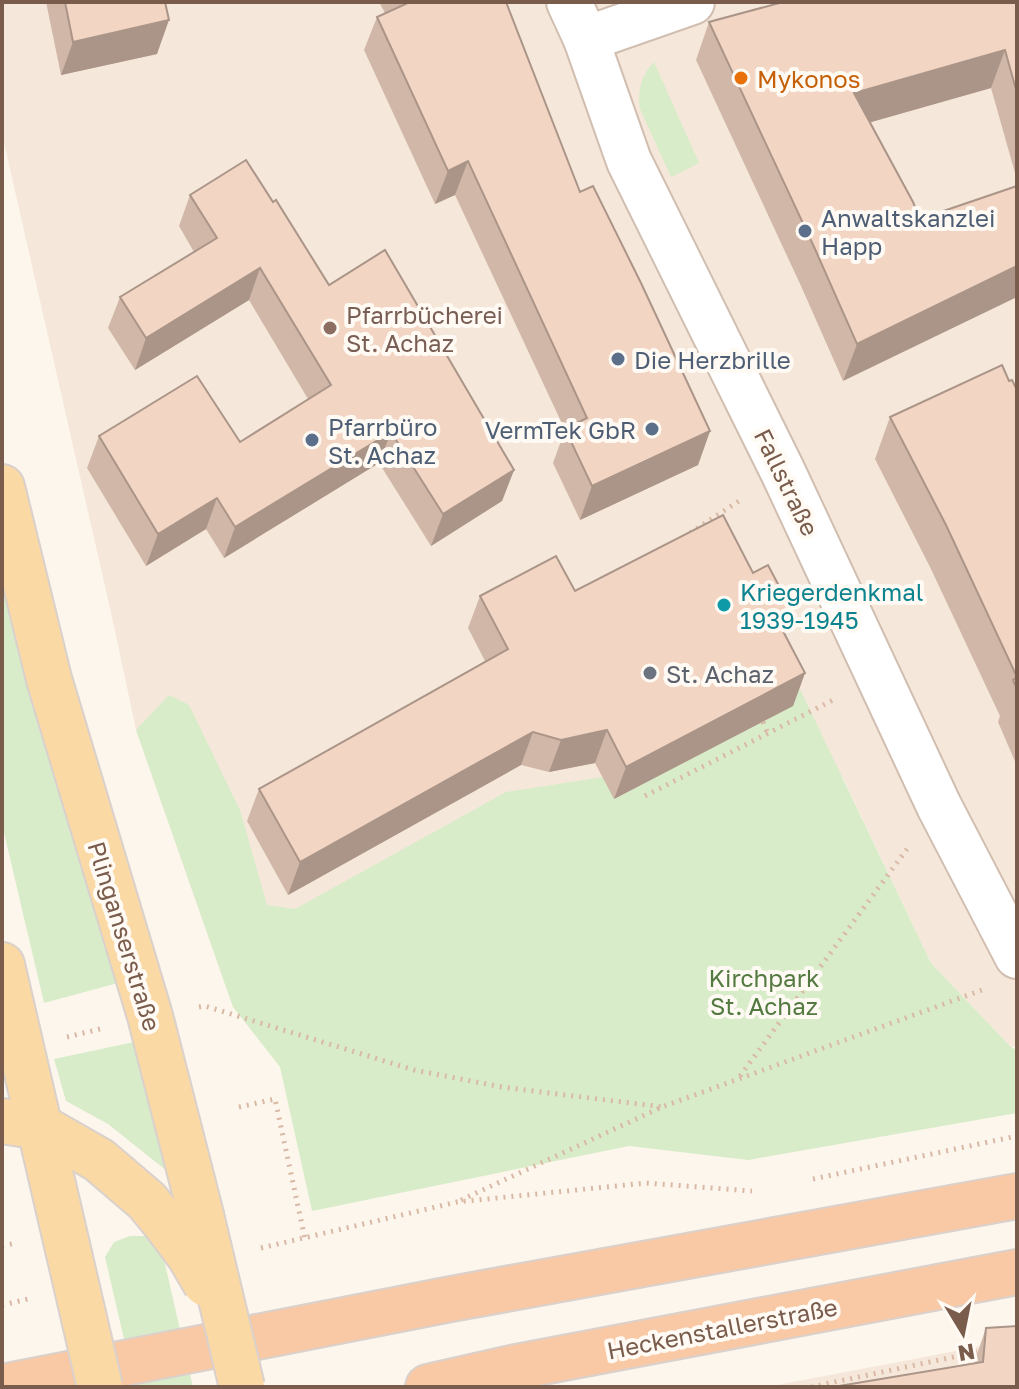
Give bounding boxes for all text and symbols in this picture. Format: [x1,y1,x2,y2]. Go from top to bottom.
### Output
place label: Mykonos [757,64,860,93]
marker: Mykonos [732,69,750,87]
place label: Anwaltskanzlei Happ [821,203,995,260]
marker: Anwaltskanzlei Happ [796,222,814,240]
place label: Pfarrbücherei St. Achaz [346,300,503,357]
marker: Pfarrbücherei St. Achaz [321,319,339,337]
place label: Die Herzbrille [634,345,791,374]
marker: Die Herzbrille [609,350,627,368]
place label: Pfarrbüro St. Achaz [328,412,437,469]
place label: VermTek GbR [485,415,636,444]
marker: VermTek GbR [643,420,661,438]
street label: Fallstraße [749,424,825,540]
marker: Pfarrbüro St. Achaz [303,431,321,449]
place label: Kriegerdenkmal 1939-1945 [740,577,924,634]
marker: Kriegerdenkmal 1939-1945 [715,596,733,614]
place label: St. Achaz [666,659,774,688]
marker: St. Achaz [641,664,659,682]
street label: Plinganserstraße [82,838,168,1034]
park label: Kirchpark St. Achaz [708,963,820,1020]
street label: Heckenstallerstraße [604,1291,840,1365]
north arrow [923,1293,1003,1373]
text: N [956,1338,977,1368]

